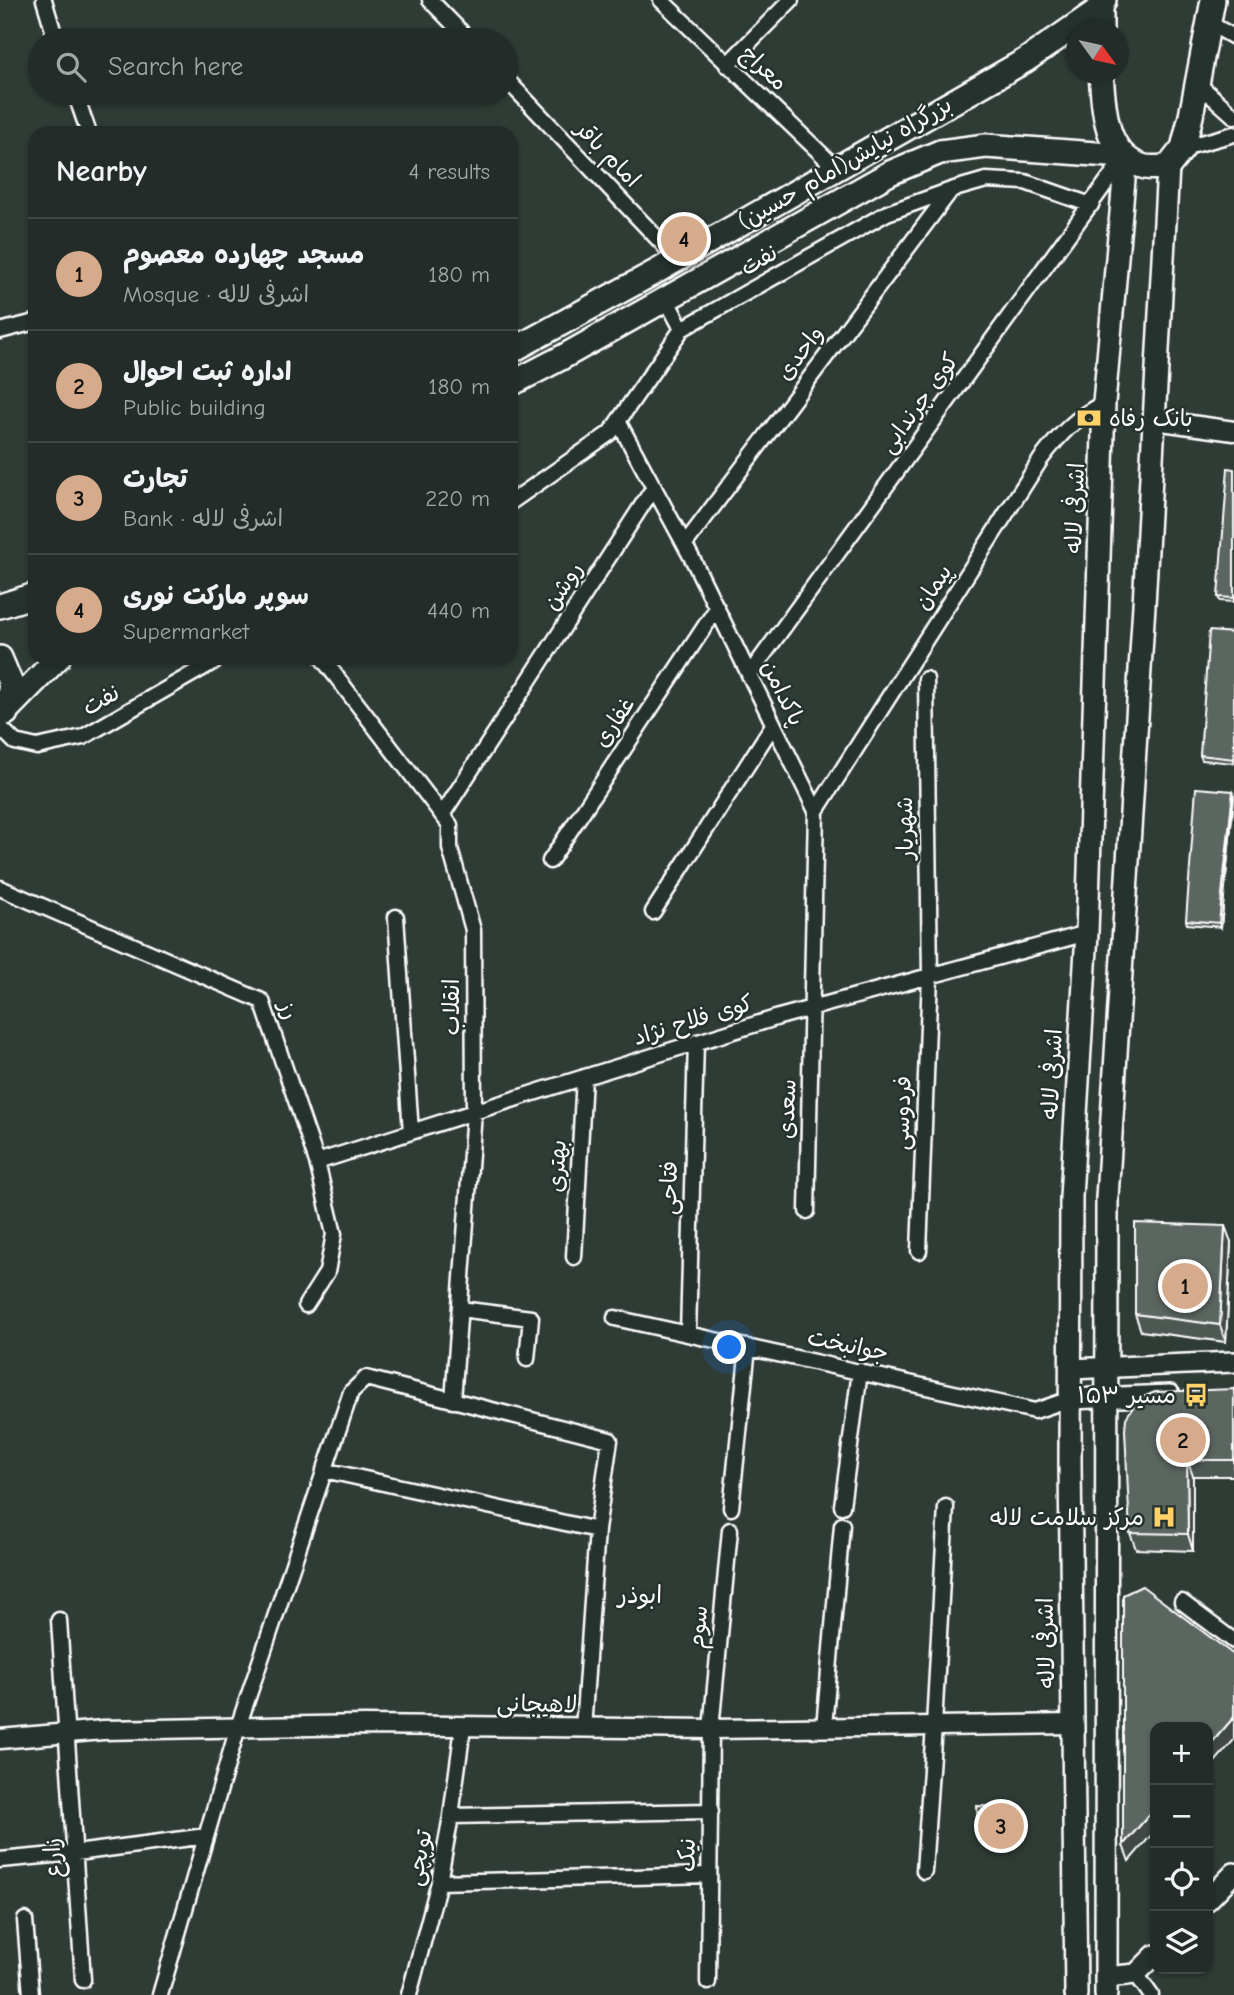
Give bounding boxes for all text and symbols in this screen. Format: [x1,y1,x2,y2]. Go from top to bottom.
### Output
north arrow [1066,21,1129,84]
search box [28,28,518,105]
street label: معراج [734,40,793,98]
icon: search [52,48,90,86]
text: Search here [108,52,243,82]
street label: بزرگراه نیایش(امام حسین) [733,91,959,239]
street label: امام باقر [566,114,646,196]
text: Nearby [56,154,147,189]
text: 4 results [408,158,490,185]
pin: 4 [661,213,707,265]
street label: نفت [736,239,782,281]
text: مسجد چهارده معصوم [123,240,364,270]
text: 1 [74,261,84,288]
text: 180 m [428,261,490,288]
text: Mosque · اشرفی لاله [123,281,309,308]
street label: واحدی [771,320,829,386]
street label: کوی چرندابی [874,348,965,459]
text: اداره ثبت احوال [123,357,291,387]
text: 2 [73,373,85,400]
text: 180 m [428,373,490,400]
text: Public building [123,394,266,421]
bank icon: بانک رفاه [1075,404,1103,432]
place label: بانک رفاه [1109,405,1193,432]
street label: اشرفی لاله [1058,462,1090,554]
text: تجارت [123,464,187,494]
text: 3 [73,485,85,512]
text: 220 m [425,485,490,512]
text: Bank · اشرفی لاله [123,505,283,532]
street label: روشن [537,557,589,615]
street label: پیمان [908,559,958,615]
text: سوپر مارکت نوری [123,581,309,611]
text: 4 [74,597,84,624]
text: 440 m [427,597,490,624]
text: Supermarket [123,618,249,645]
street label: پاکدامن [755,656,810,731]
street label: نفت [78,679,124,721]
street label: غفاری [587,692,641,752]
street label: شهریار [891,796,919,862]
street label: انقلاب [438,979,465,1035]
street label: کوی فلاح نژاد [630,989,757,1053]
street label: رز [273,995,305,1023]
street label: اشرفی لاله [1034,1028,1068,1120]
street label: فردوسی [887,1075,918,1151]
street label: سعدی [772,1079,802,1139]
street label: بهتری [542,1139,572,1193]
street label: فتاحی [655,1161,684,1215]
pin: 1 [1162,1260,1208,1312]
street label: جوانبخت [805,1323,891,1367]
your location [712,1330,746,1364]
bus stop icon: مسیر ۱۵۳ [1182,1381,1210,1409]
place label: مسیر ۱۵۳ [1077,1382,1176,1409]
pin: 2 [1160,1414,1206,1466]
hospital icon: مرکز سلامت لاله [1150,1503,1178,1531]
place label: مرکز سلامت لاله [990,1504,1144,1531]
district label: ابوذر [616,1581,662,1610]
street label: اشرفی لاله [1030,1597,1060,1689]
street label: سوم [683,1604,716,1650]
street label: لاهیجانی [496,1690,578,1719]
map controls [1150,1722,1213,1974]
button: + [1150,1722,1213,1785]
button: − [1150,1785,1213,1848]
pin: 3 [978,1800,1024,1852]
street label: توپچی [400,1827,439,1888]
street label: زارع [38,1837,70,1879]
street label: نیک [673,1838,701,1872]
button: locate [1150,1848,1213,1911]
button: layers [1150,1911,1213,1974]

